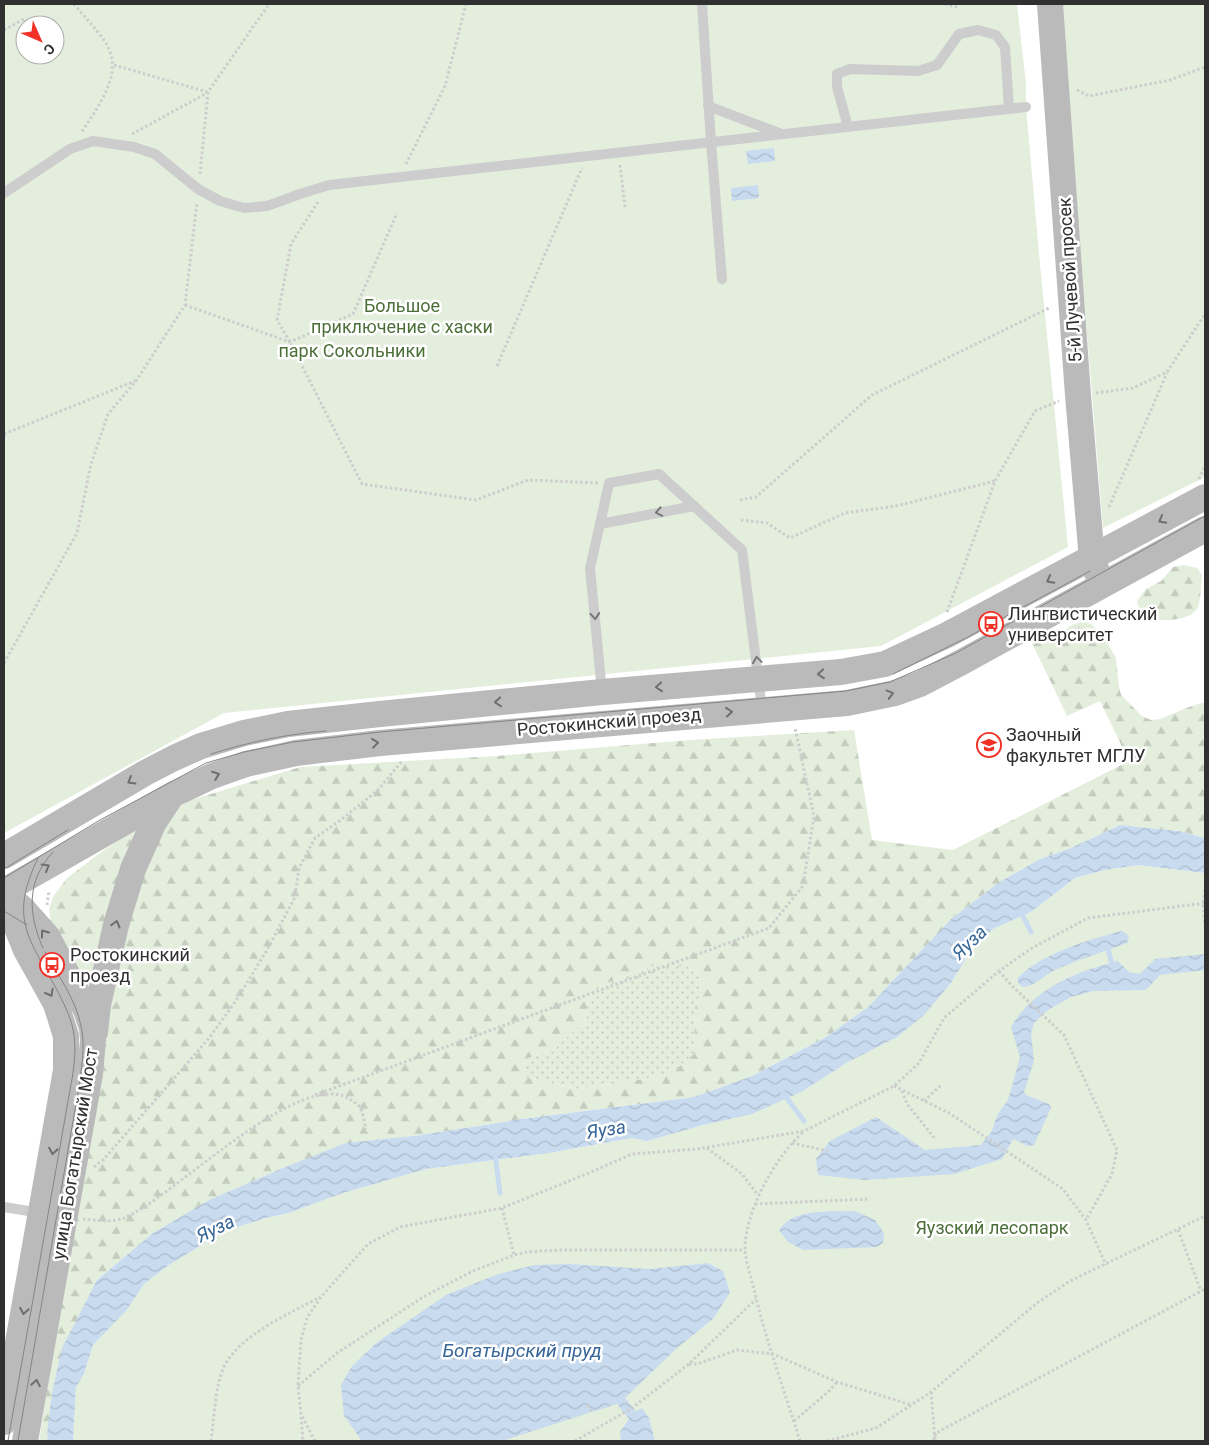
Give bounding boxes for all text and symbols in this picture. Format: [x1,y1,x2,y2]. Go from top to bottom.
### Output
north arrow [15,15,65,65]
text: С [40,40,58,58]
street label: 5-й Лучевой просек [1053,197,1086,363]
park label: Большое приключение с хаски [311,295,493,337]
park label: парк Сокольники [278,340,426,361]
one-way arrow [654,507,663,517]
one-way arrow [1158,514,1167,524]
one-way arrow [1046,573,1055,583]
place label: Лингвистический университет [1008,603,1157,645]
bus stop icon: Лингвистический университет [978,611,1004,637]
one-way arrow [589,613,600,621]
one-way arrow [752,656,763,664]
one-way arrow [817,668,825,679]
one-way arrow [655,682,663,693]
one-way arrow [885,689,893,699]
one-way arrow [493,697,501,708]
street label: Ростокинский проезд [516,703,702,740]
one-way arrow [725,707,733,718]
place label: Заочный факультет МГЛУ [1006,724,1146,766]
school or university icon: Заочный факультет МГЛУ [976,732,1002,758]
one-way arrow [371,738,379,749]
one-way arrow [211,771,220,781]
one-way arrow [128,775,137,785]
one-way arrow [40,863,49,873]
one-way arrow [111,920,121,929]
water label: Яуза [946,920,992,965]
one-way arrow [41,930,50,939]
place label: Ростокинский проезд [70,944,190,986]
bus stop icon: Ростокинский проезд [39,952,65,978]
one-way arrow [43,988,53,997]
street label: улица Богатырский Мост [47,1046,102,1261]
water label: Яуза [584,1115,628,1144]
one-way arrow [48,1147,58,1155]
water label: Яуза [191,1209,238,1248]
park label: Яузский лесопарк [915,1217,1069,1238]
one-way arrow [19,1307,30,1315]
water label: Богатырский пруд [442,1339,602,1362]
one-way arrow [30,1378,40,1387]

